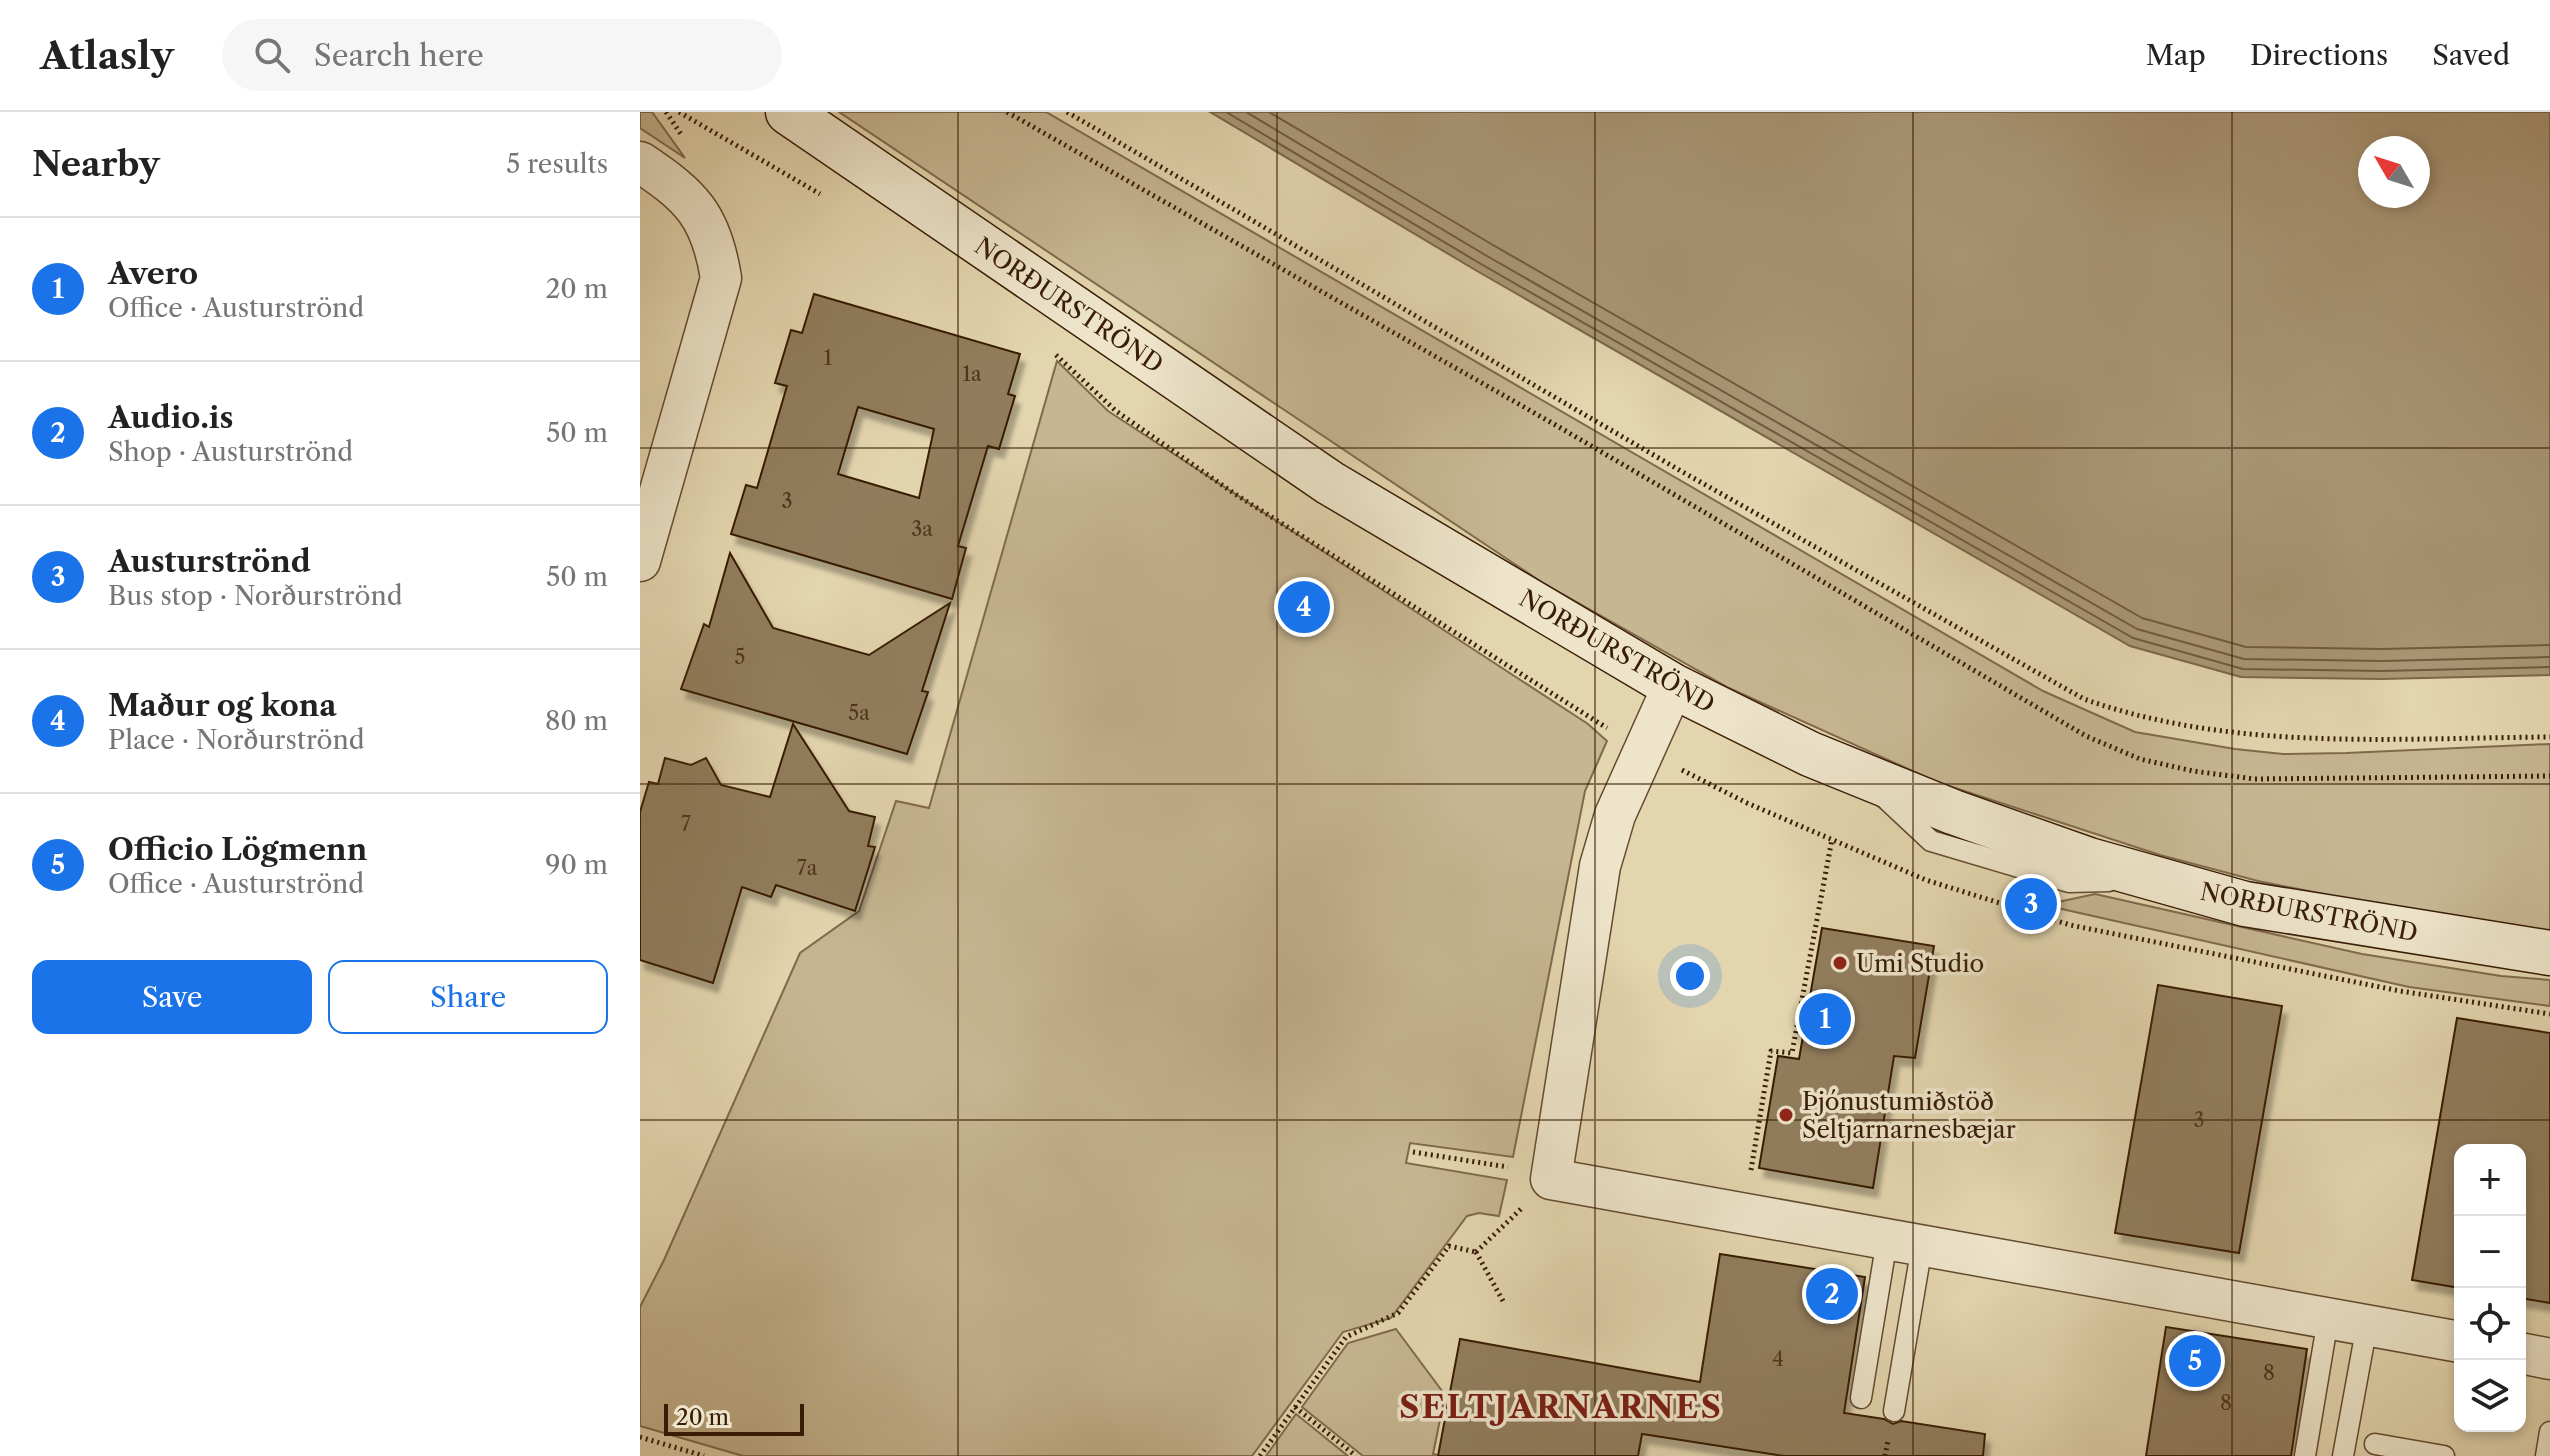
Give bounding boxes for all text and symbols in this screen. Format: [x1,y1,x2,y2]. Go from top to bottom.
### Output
search box [222,19,782,91]
text: Atlasly [40,32,174,79]
icon: search [250,33,294,77]
text: Search here [314,37,484,74]
text: Map [2146,38,2206,72]
text: Directions [2250,38,2388,72]
text: Saved [2432,38,2510,72]
north arrow [2358,136,2430,208]
text: Nearby [32,143,160,185]
text: 5 results [506,148,608,180]
street label: NORÐURSTRÖND [969,231,1169,379]
text: Avero [108,255,198,292]
text: 1 [52,273,64,305]
text: 20 m [545,273,608,305]
text: Office · Austurströnd [108,292,364,324]
house number: 1 [824,346,833,370]
house number: 1a [963,362,982,386]
text: Audio.is [108,399,233,436]
text: 2 [50,417,66,449]
text: 50 m [546,417,608,449]
text: Shop · Austurströnd [108,436,353,468]
house number: 3 [781,489,793,513]
house number: 3a [911,517,933,541]
text: Austurströnd [108,543,311,580]
text: 3 [51,561,65,593]
text: 50 m [546,561,608,593]
pin: 4 [1278,577,1330,637]
text: Bus stop · Norðurströnd [108,580,403,612]
street label: NORÐURSTRÖND [1514,583,1720,719]
house number: 5 [735,645,745,669]
text: Maður og kona [108,687,337,724]
house number: 5a [848,701,870,725]
text: 4 [50,705,66,737]
text: 80 m [545,705,608,737]
text: Place · Norðurströnd [108,724,365,756]
house number: 7 [681,812,691,836]
text: Officio Lögmenn [108,831,367,868]
text: 5 [51,849,65,881]
text: 90 m [545,849,608,881]
house number: 7a [797,856,818,880]
text: Office · Austurströnd [108,868,364,900]
pin: 3 [2005,874,2057,934]
street label: NORÐURSTRÖND [2198,877,2420,947]
place label: Umi Studio [1856,949,1984,978]
marker: Umi Studio [1831,954,1849,972]
your location [1670,956,1710,996]
button: Save [32,960,312,1034]
button: Share [328,960,608,1034]
pin: 1 [1799,989,1851,1049]
place label: Þjónustumiðstöð Seltjarnarnesbæjar [1802,1087,2016,1144]
marker: Þjónustumiðstöð Seltjarnarnesbæjar [1777,1106,1795,1124]
house number: 3 [2193,1108,2205,1132]
map controls [2454,1144,2526,1432]
button: + [2454,1144,2526,1216]
button: − [2454,1216,2526,1288]
pin: 2 [1806,1264,1858,1324]
button: locate [2454,1288,2526,1360]
pin: 5 [2169,1331,2221,1391]
house number: 4 [1772,1347,1784,1371]
button: layers [2454,1360,2526,1432]
house number: 8 [2263,1361,2275,1385]
district label: SELTJARNARNES [1399,1387,1723,1426]
house number: 8 [2220,1391,2232,1415]
scale bar [664,1400,804,1436]
text: 20 m [676,1404,729,1431]

